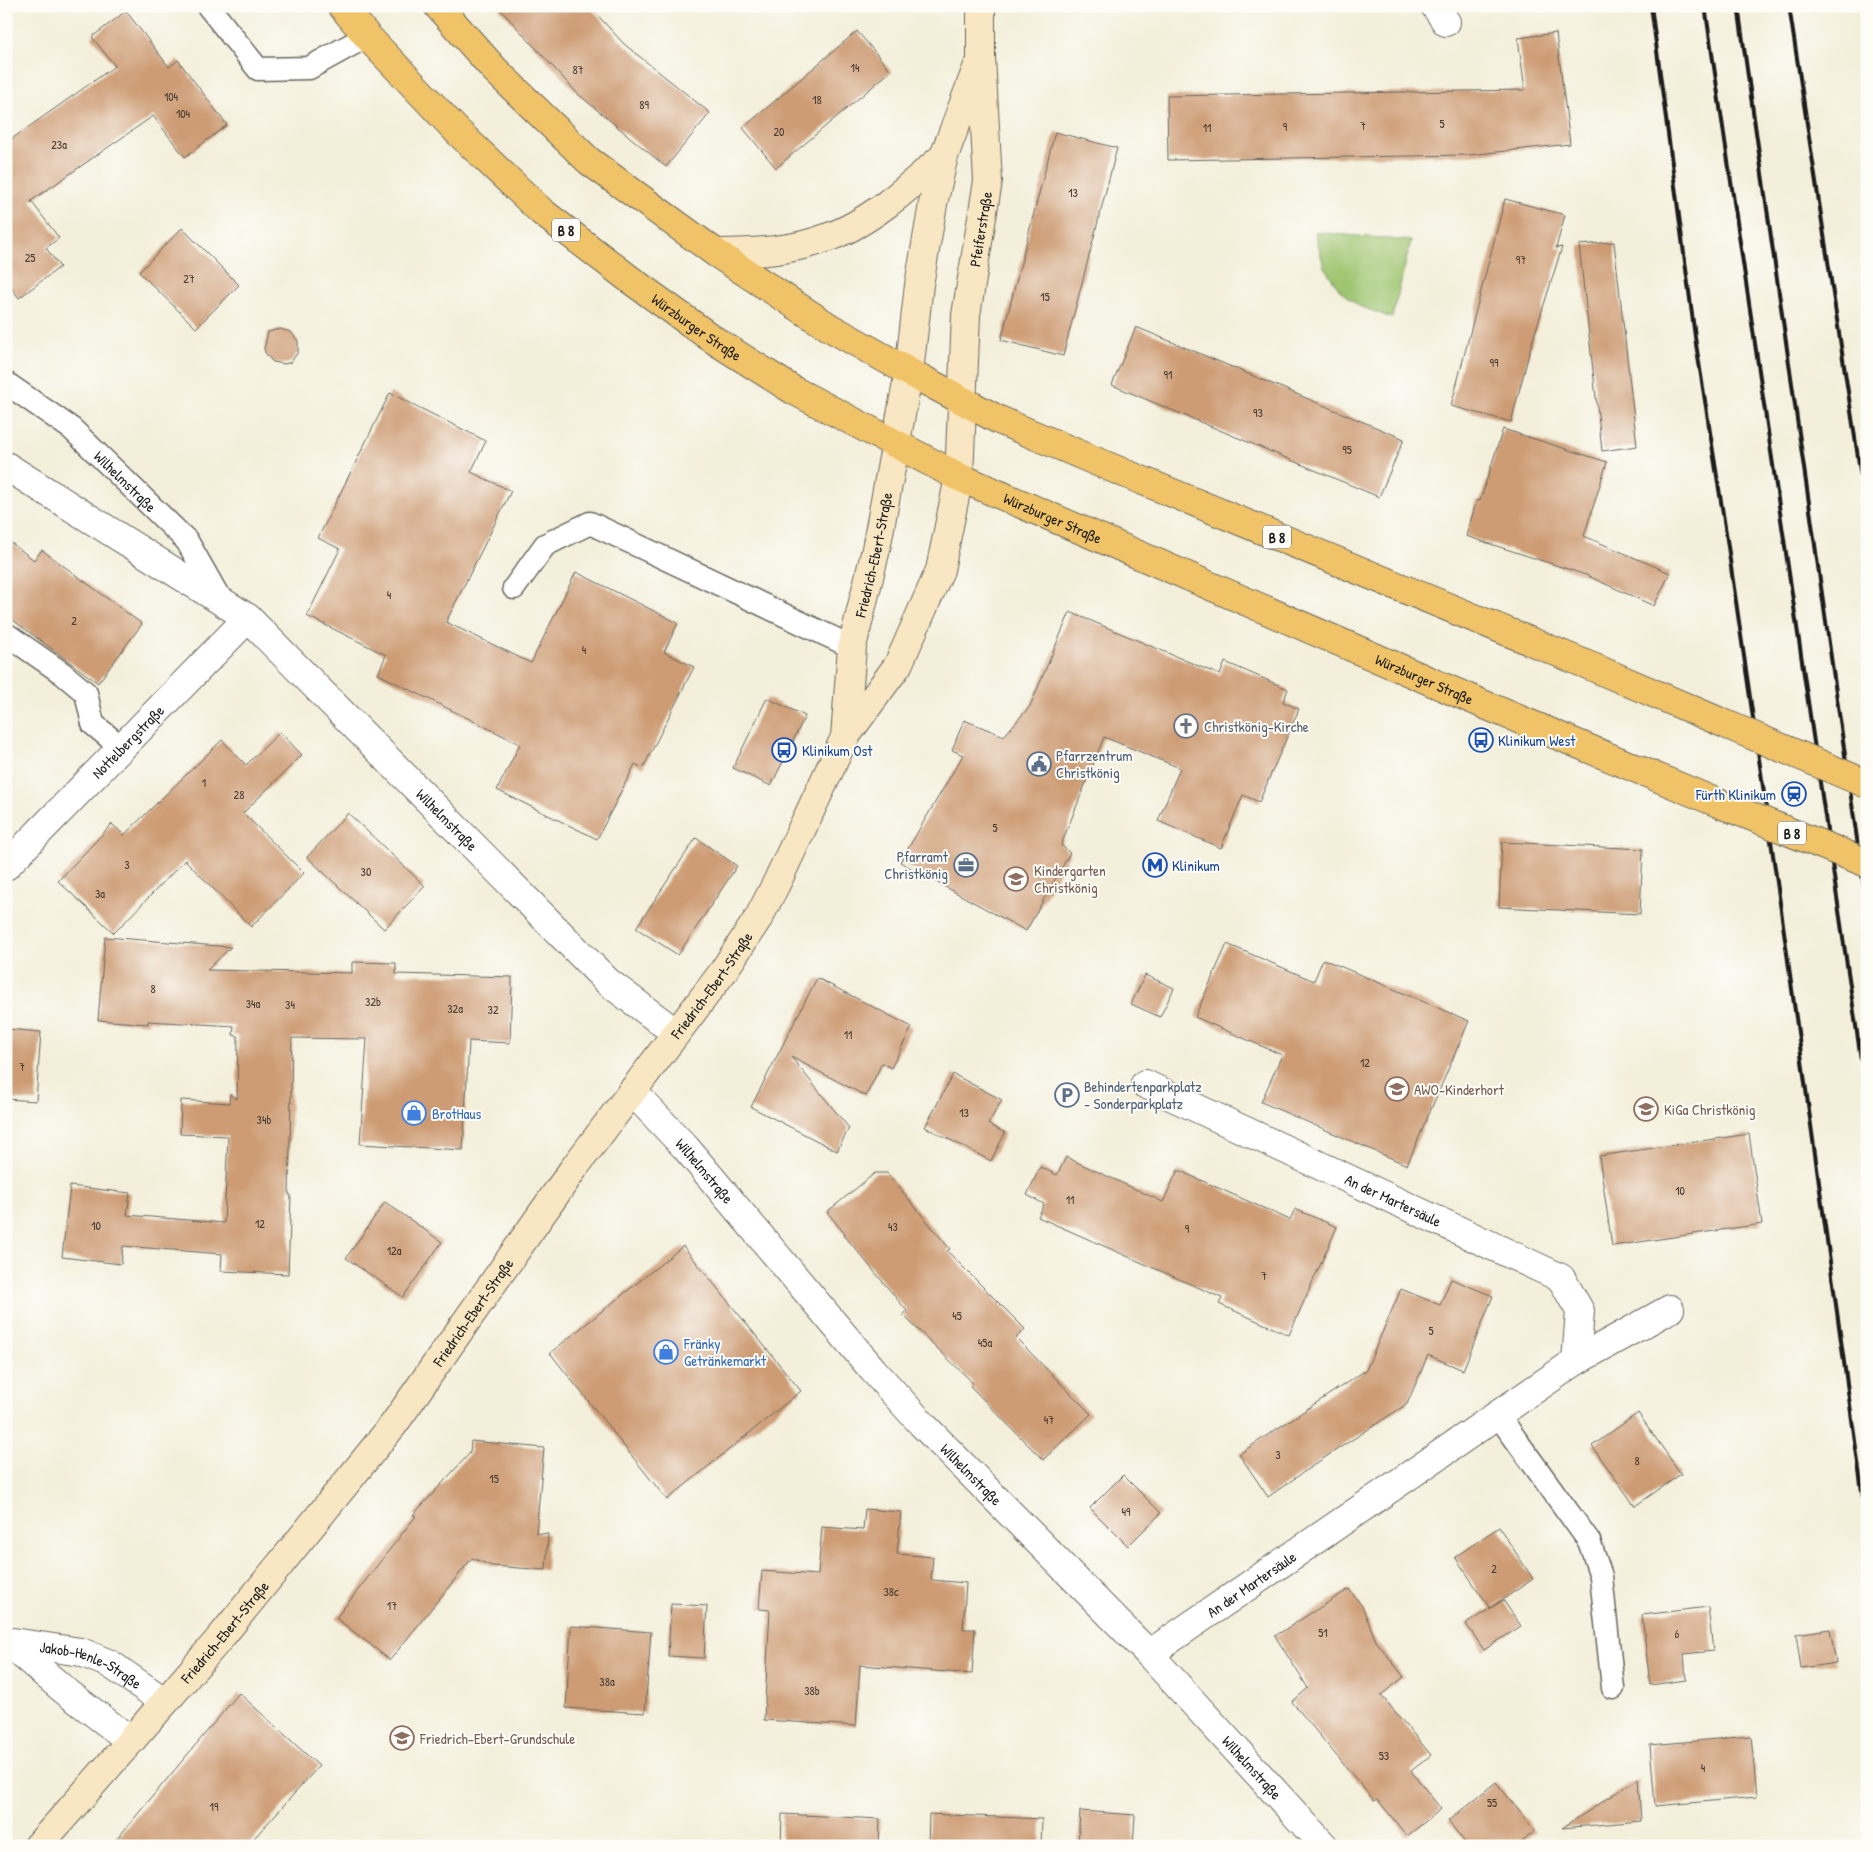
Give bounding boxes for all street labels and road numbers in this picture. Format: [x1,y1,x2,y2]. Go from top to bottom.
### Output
street label: Pfeiferstraße [964,190,997,268]
road number: B 8 [552,218,580,242]
street label: Würzburger Straße [648,288,746,365]
street label: Wilhelmstraße [90,446,161,516]
street label: Würzburger Straße [1001,487,1105,548]
street label: Friedrich-Ebert-Straße [849,490,897,620]
road number: B 8 [1263,526,1291,548]
street label: Würzburger Straße [1372,648,1477,709]
street label: Nottelbergstraße [87,700,168,783]
street label: Wilhelmstraße [412,784,483,855]
road number: B 8 [1778,821,1806,844]
street label: Friedrich-Ebert-Straße [665,927,757,1044]
street label: Wilhelmstraße [671,1133,739,1208]
street label: An der Martersäule [1342,1168,1445,1231]
street label: Friedrich-Ebert-Straße [427,1254,518,1371]
street label: Wilhelmstraße [936,1438,1007,1510]
street label: An der Martersäule [1202,1546,1300,1622]
street label: Friedrich-Ebert-Straße [175,1576,273,1688]
street label: Jakob-Henle-Straße [38,1636,146,1693]
street label: Wilhelmstraße [1218,1731,1287,1804]

